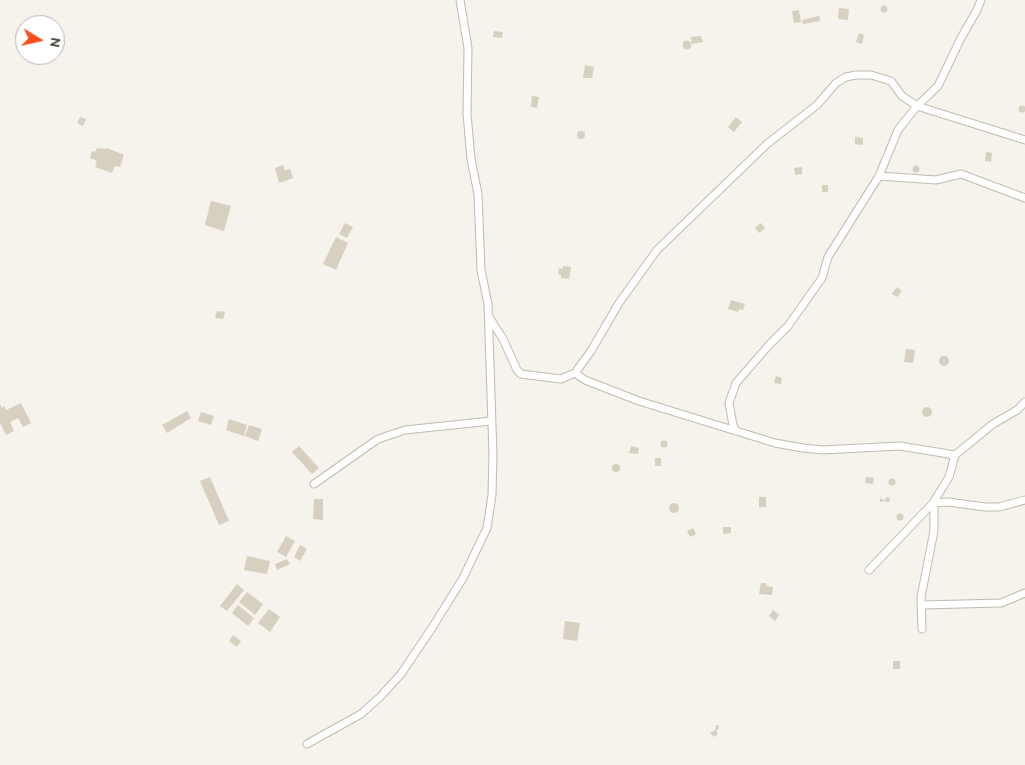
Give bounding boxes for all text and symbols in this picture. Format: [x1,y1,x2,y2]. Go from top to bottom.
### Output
north arrow [15,15,65,65]
text: N [45,36,64,49]

